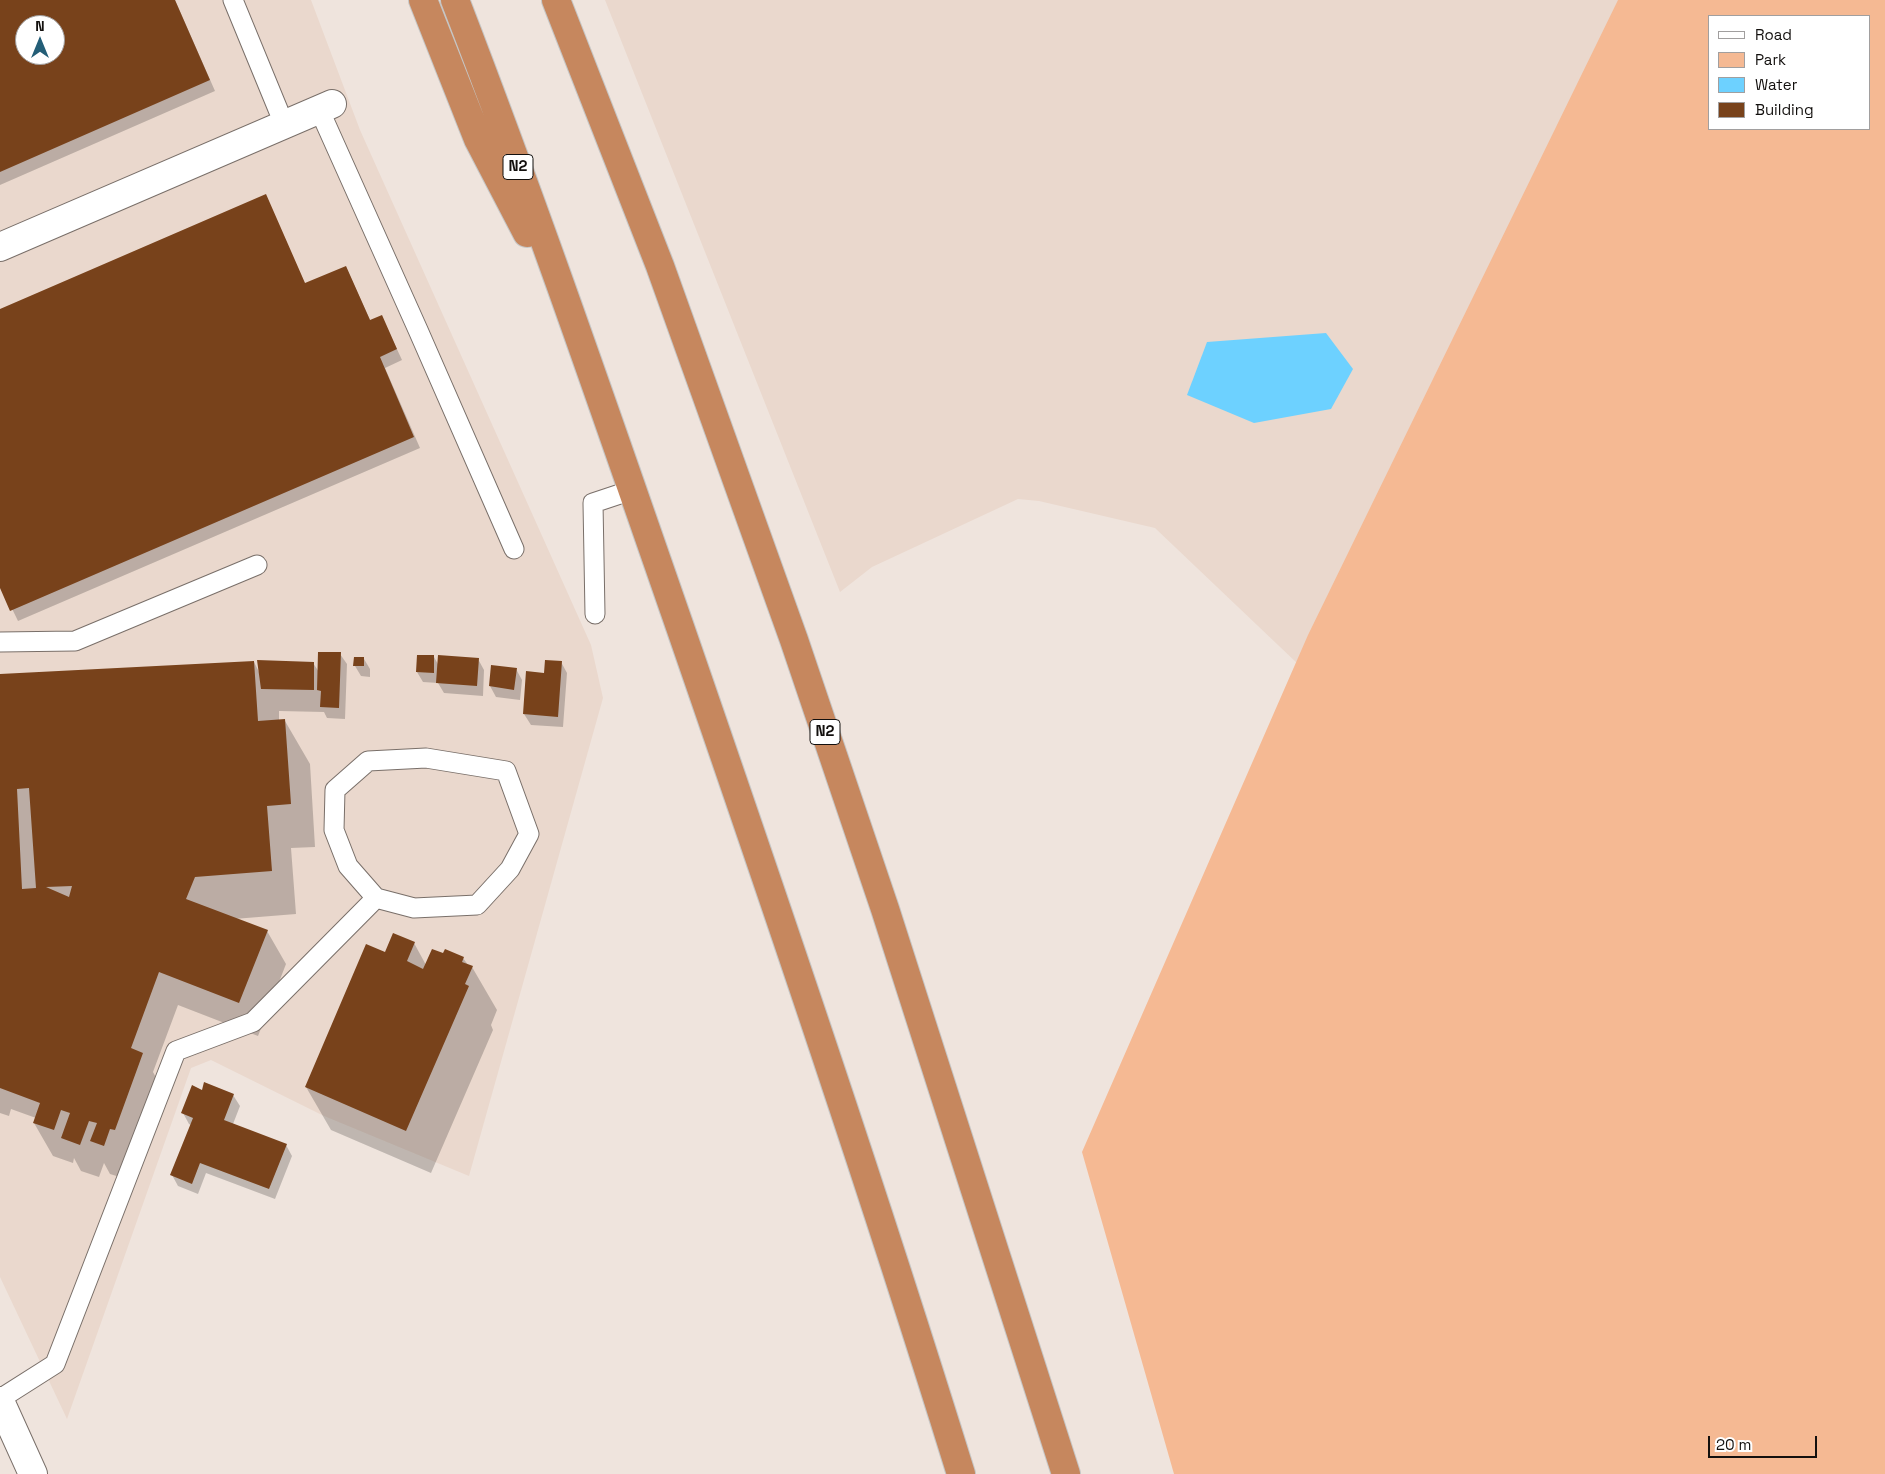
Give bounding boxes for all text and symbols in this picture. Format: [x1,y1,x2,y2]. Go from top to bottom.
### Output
north arrow [15,15,65,65]
legend [1708,15,1870,130]
text: N [35,17,45,35]
text: Road [1755,25,1792,44]
text: Park [1755,50,1786,69]
text: Water [1755,75,1797,94]
text: Building [1755,100,1814,119]
road number: N2 [503,154,533,180]
road number: N2 [810,720,840,744]
scale bar [1710,1426,1819,1458]
text: 20 m [1716,1435,1751,1454]

